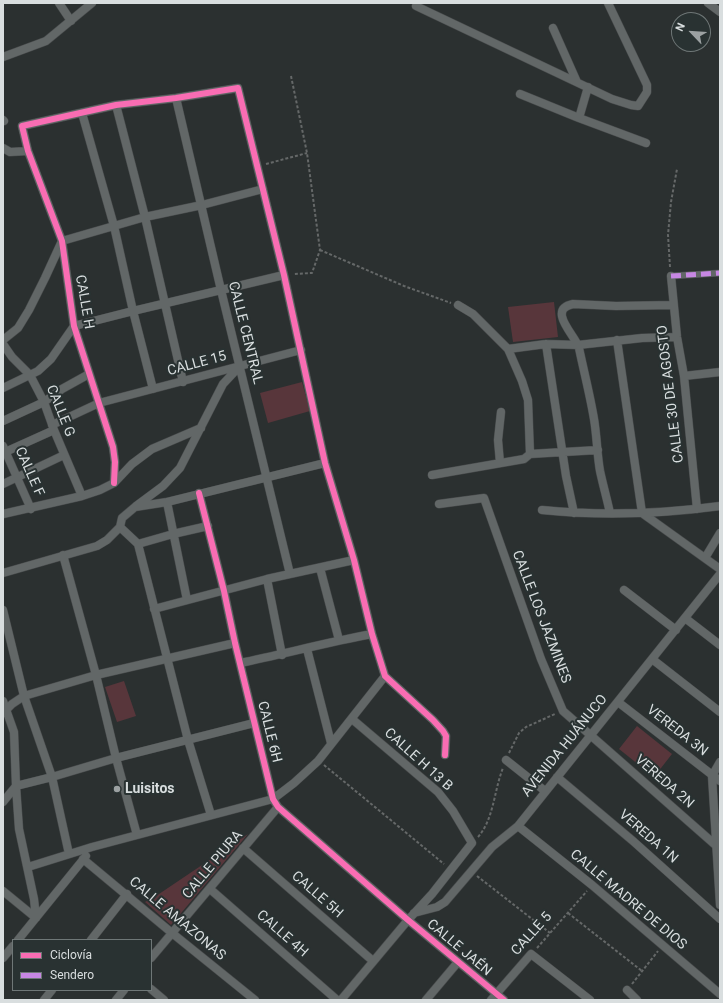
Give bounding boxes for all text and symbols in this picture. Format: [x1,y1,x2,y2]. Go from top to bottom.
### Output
north arrow [671,12,711,52]
text: N [673,21,688,33]
street label: CALLE H [71,274,97,330]
street label: CALLE CENTRAL [224,280,266,386]
street label: CALLE 30 DE AGOSTO [654,324,688,464]
street label: CALLE 15 [166,348,228,380]
street label: CALLE G [42,383,78,439]
street label: CALLE F [11,445,47,499]
street label: CALLE LOS JAZMINES [508,548,574,686]
street label: AVENIDA HUÁNUCO [519,691,611,801]
street label: CALLE 6H [253,700,285,764]
street label: VEREDA 3N [643,702,711,760]
street label: CALLE H 13 B [380,725,456,795]
street label: VEREDA 2N [631,752,697,812]
place label: Luisitos [125,781,175,797]
marker: Luisitos [112,784,122,794]
street label: VEREDA 1N [615,807,681,867]
street label: CALLE PIURA [179,827,247,903]
street label: CALLE MADRE DE DIOS [566,846,690,954]
street label: CALLE 5H [288,868,346,922]
street label: CALLE AMAZONAS [125,874,229,964]
street label: CALLE 4H [253,907,311,961]
street label: CALLE 5 [508,909,556,959]
street label: CALLE JAÉN [423,916,495,980]
legend [12,939,152,991]
text: Ciclovía [50,948,92,962]
text: Sendero [50,968,94,982]

